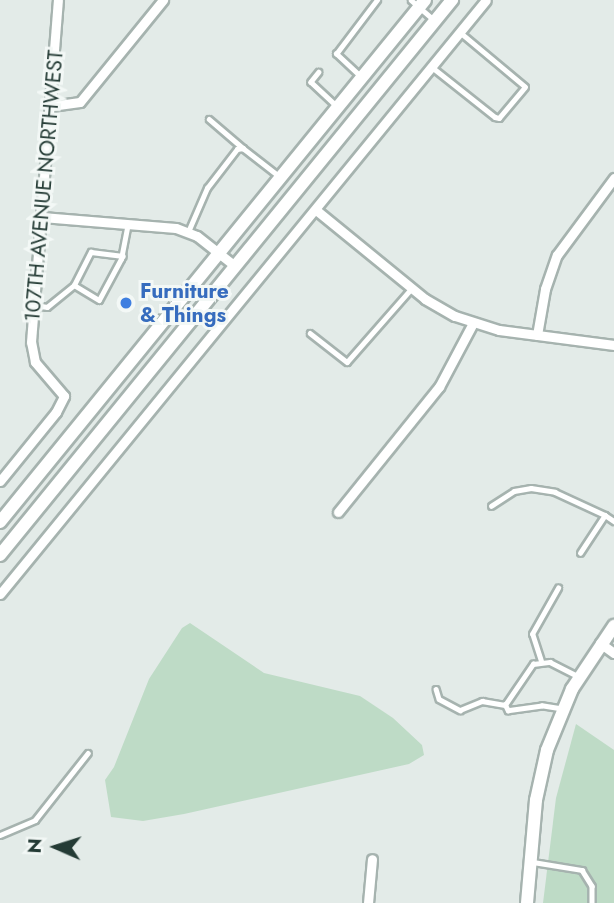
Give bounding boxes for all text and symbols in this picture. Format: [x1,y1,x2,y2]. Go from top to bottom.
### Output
street label: 107TH AVENUE NORTHWEST [20,49,68,323]
place label: Furniture & Things [140,278,229,328]
marker: Furniture & Things [118,295,134,311]
north arrow [21,812,91,882]
text: N [21,838,48,854]

